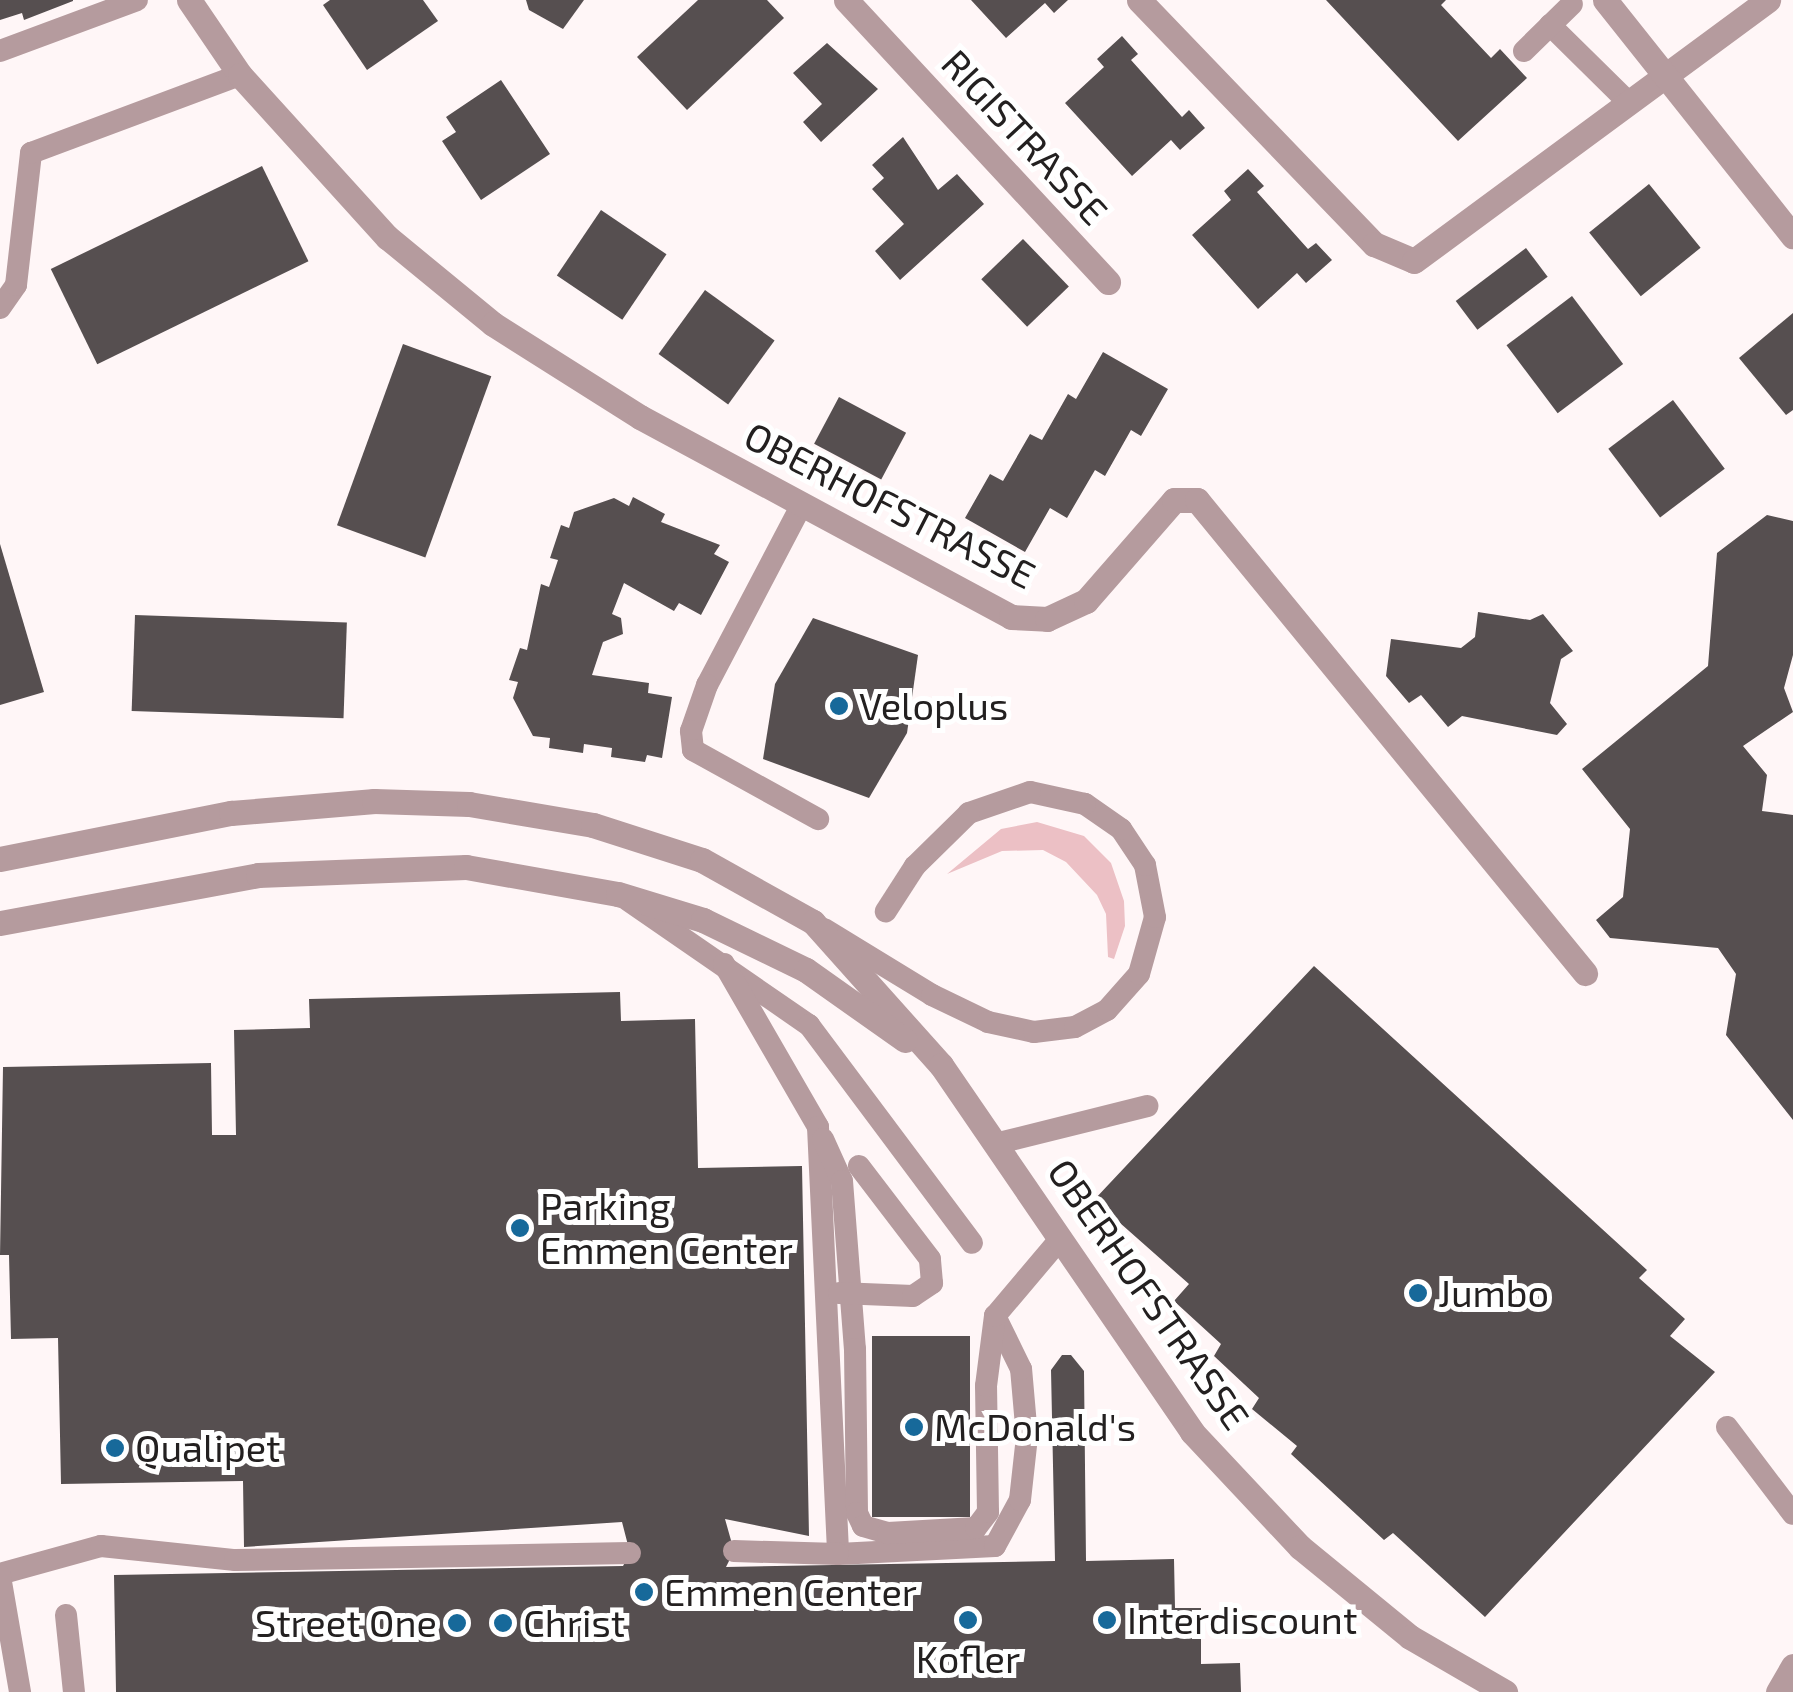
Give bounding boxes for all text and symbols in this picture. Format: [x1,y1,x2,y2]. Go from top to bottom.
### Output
street label: RIGISTRASSE [933,40,1117,234]
street label: OBERHOFSTRASSE [737,412,1043,598]
place label: Veloplus [859,683,1008,729]
marker: Veloplus [828,695,850,717]
street label: OBERHOFSTRASSE [1039,1150,1259,1438]
place label: Parking Emmen Center [540,1183,793,1272]
marker: Parking Emmen Center [509,1217,531,1239]
place label: Jumbo [1438,1270,1549,1316]
marker: Jumbo [1407,1282,1429,1304]
place label: McDonald's [934,1404,1136,1450]
marker: McDonald's [903,1416,925,1438]
place label: Qualipet [135,1425,281,1471]
marker: Qualipet [104,1437,126,1459]
place label: Emmen Center [664,1569,917,1615]
marker: Emmen Center [633,1581,655,1603]
place label: Interdiscount [1127,1597,1357,1643]
place label: Street One [255,1600,437,1646]
place label: Christ [523,1600,625,1646]
marker: Kofler [957,1609,979,1631]
marker: Interdiscount [1096,1609,1118,1631]
marker: Street One [446,1612,468,1634]
marker: Christ [492,1612,514,1634]
place label: Kofler [916,1636,1020,1682]

